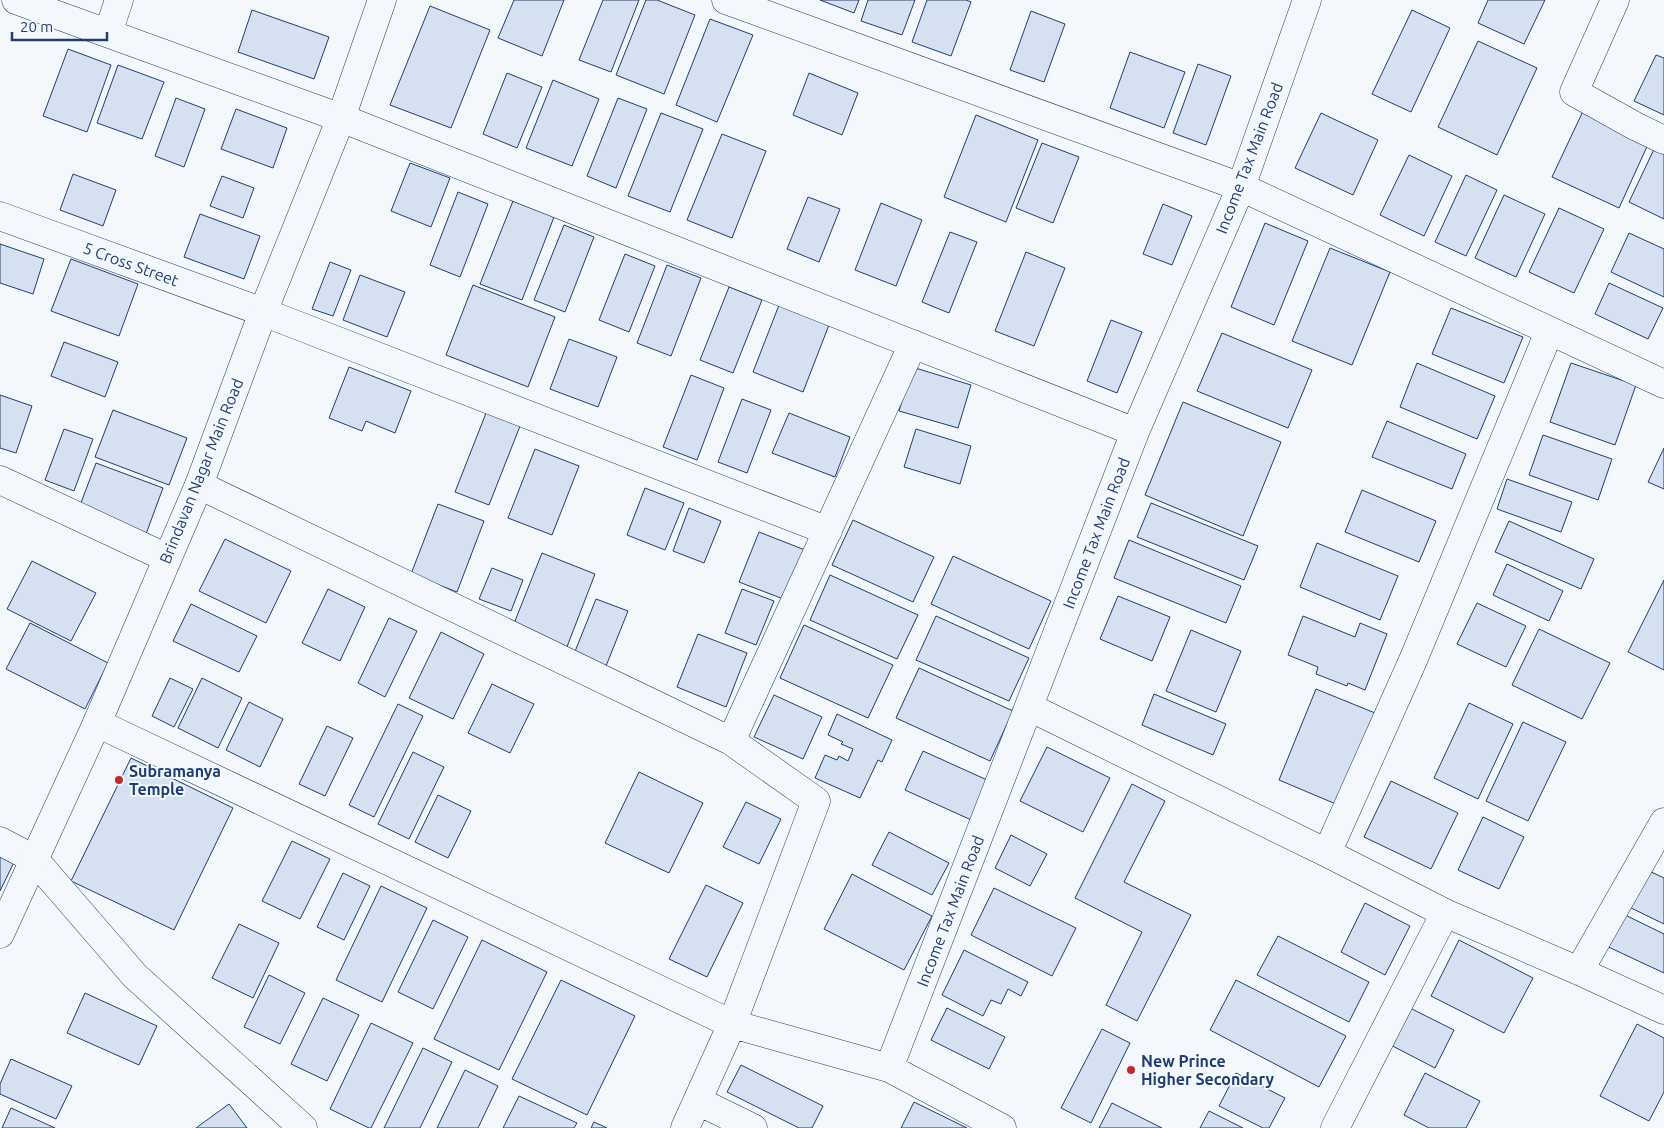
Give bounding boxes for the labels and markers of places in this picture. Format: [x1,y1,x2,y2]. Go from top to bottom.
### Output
place label: Subramanya Temple [129,762,221,798]
marker: Subramanya Temple [113,774,125,786]
place label: New Prince Higher Secondary [1141,1052,1275,1088]
marker: New Prince Higher Secondary [1125,1064,1137,1076]

